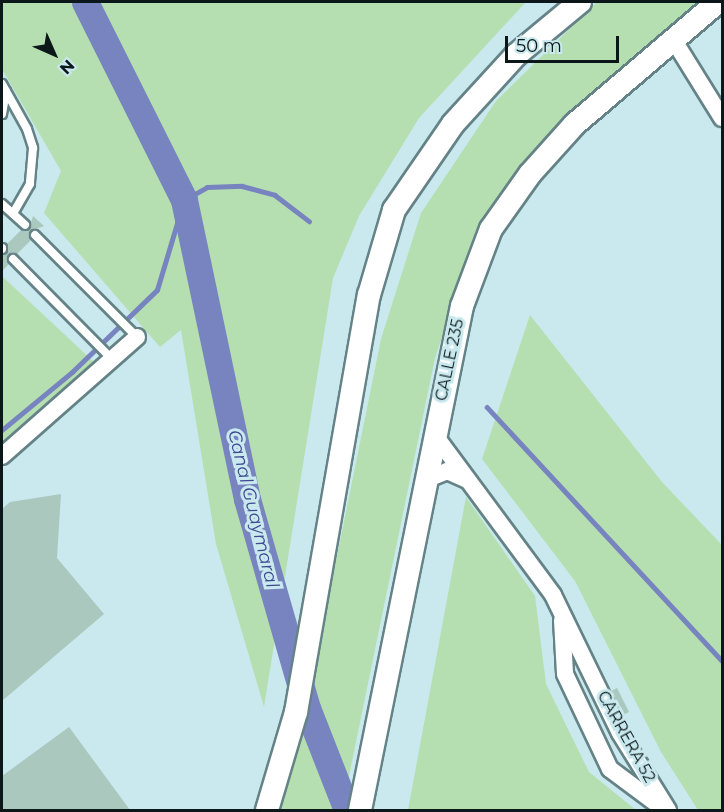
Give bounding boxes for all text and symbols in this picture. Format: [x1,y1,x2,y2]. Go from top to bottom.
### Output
north arrow [24,24,84,84]
scale bar [508,24,622,62]
text: 50 m [516,35,562,57]
text: N [56,56,78,78]
street label: CALLE 235 [432,317,468,403]
water label: Canal Guaymaral [223,428,283,590]
street label: CARRERA 52 [593,688,659,786]

